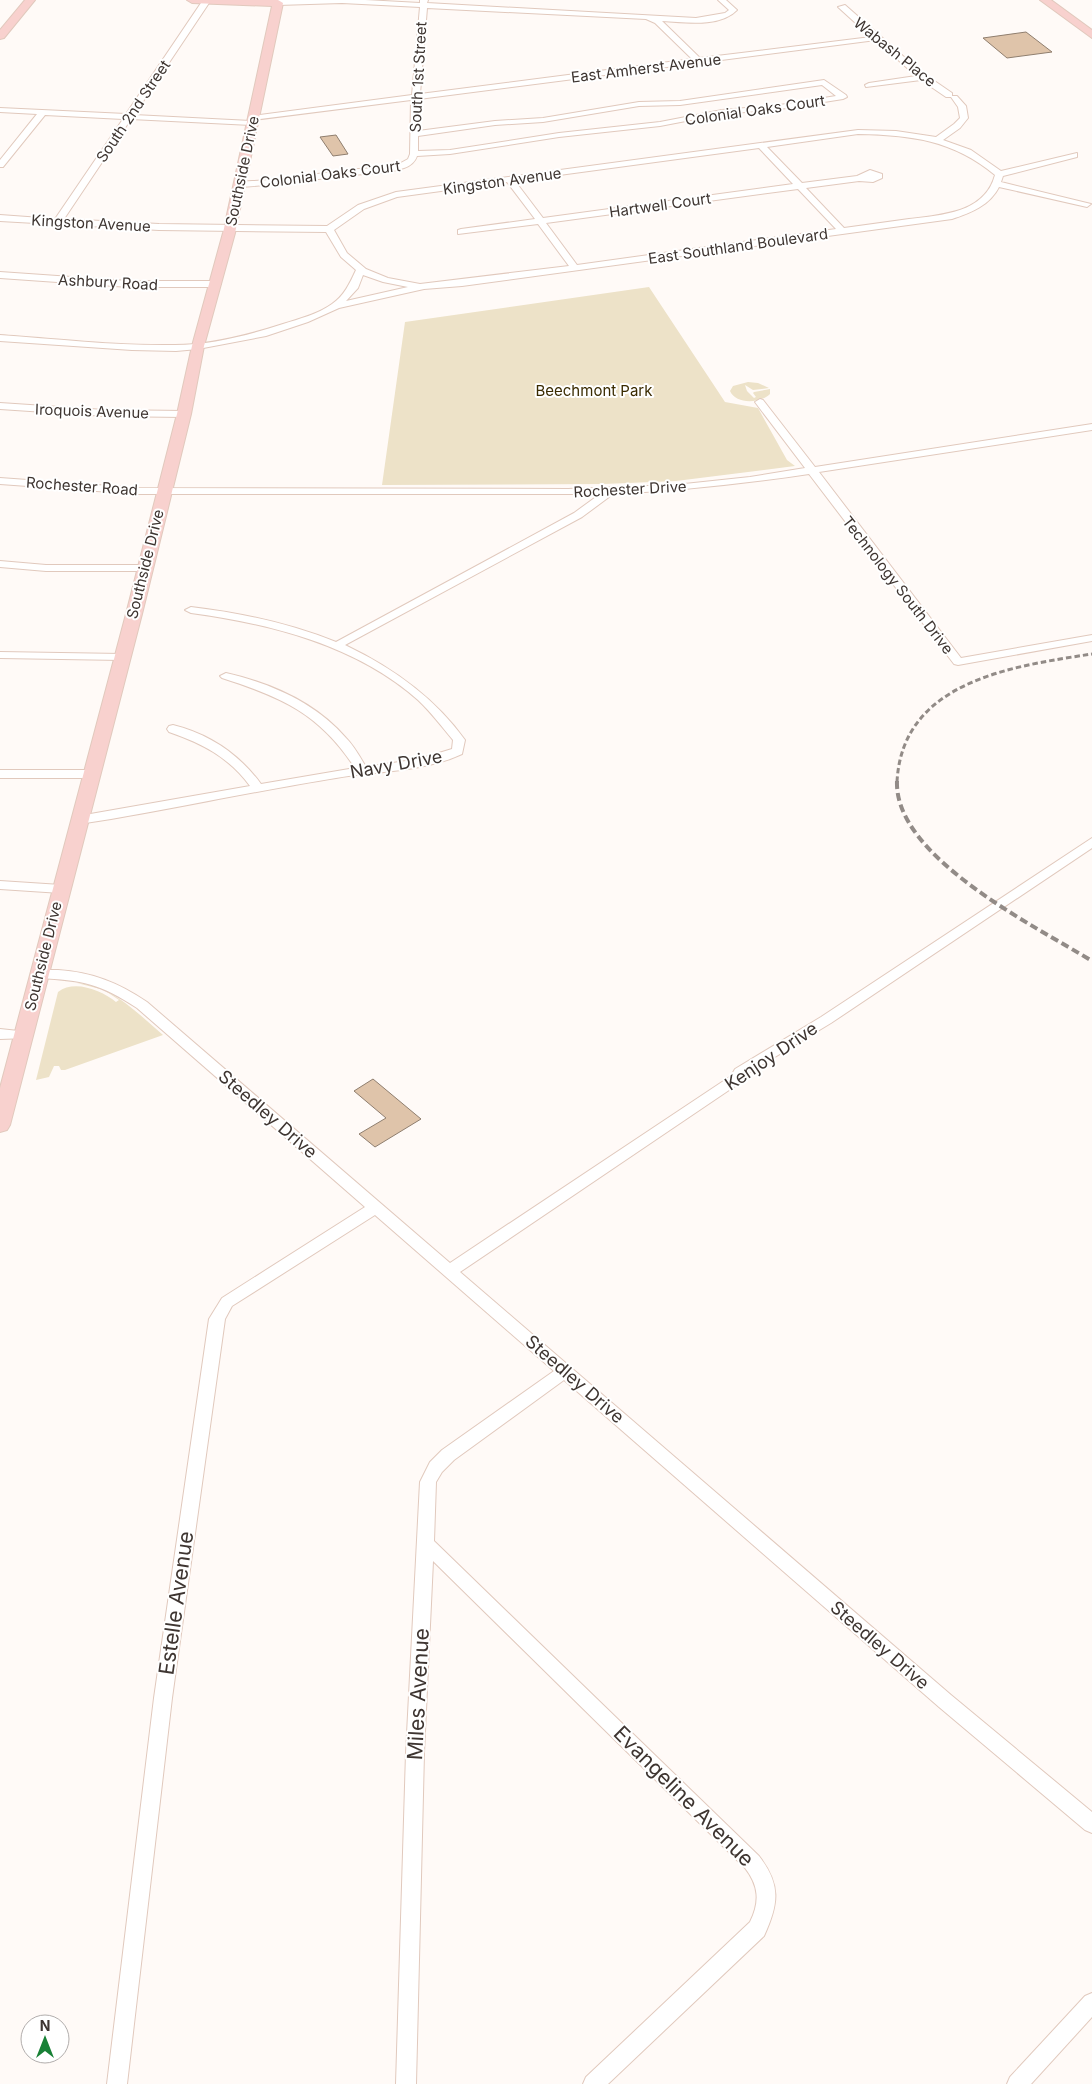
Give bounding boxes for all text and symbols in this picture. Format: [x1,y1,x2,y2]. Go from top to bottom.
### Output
street label: Wabash Place [850,13,940,91]
street label: South 1st Street [406,21,430,133]
street label: East Amherst Avenue [570,49,722,87]
street label: South 2nd Street [92,56,174,166]
street label: Colonial Oaks Court [684,91,826,129]
street label: Southside Drive [221,114,263,228]
street label: Colonial Oaks Court [259,156,401,192]
street label: Kingston Avenue [442,163,562,199]
street label: Hartwell Court [608,188,712,222]
street label: Kingston Avenue [31,210,151,236]
street label: East Southland Boulevard [647,224,829,268]
street label: Ashbury Road [58,270,158,294]
park label: Beechmont Park [536,381,653,400]
street label: Iroquois Avenue [35,400,149,422]
street label: Rochester Road [25,473,139,499]
street label: Rochester Drive [573,477,687,501]
street label: Southside Drive [122,507,168,621]
street label: Technology South Drive [838,512,958,658]
street label: Navy Drive [348,746,444,782]
street label: Southside Drive [20,899,66,1013]
street label: Kenjoy Drive [721,1017,821,1095]
street label: Steedley Drive [214,1066,322,1162]
street label: Steedley Drive [521,1331,629,1427]
street label: Estelle Avenue [154,1530,198,1676]
street label: Steedley Drive [826,1597,934,1693]
street label: Miles Avenue [402,1627,434,1761]
street label: Evangeline Avenue [609,1721,759,1871]
north arrow [20,2014,70,2064]
text: N [40,2017,50,2034]

